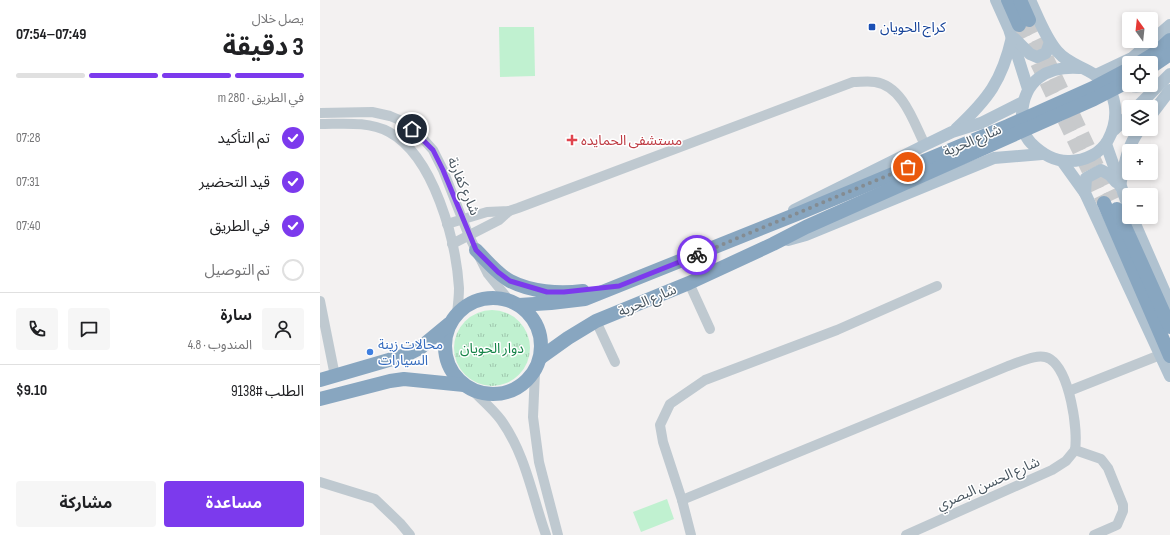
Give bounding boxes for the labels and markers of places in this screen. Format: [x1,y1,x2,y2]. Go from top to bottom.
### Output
place label: كراج الحويان [880,19,946,38]
marker: كراج الحويان [867,22,877,32]
pin [395,112,429,146]
place label: مستشفى الحمايده [581,132,682,149]
marker: مستشفى الحمايده [566,134,578,146]
pin [891,150,925,184]
place label: محالات زينة السيارات [378,336,443,369]
marker: محالات زينة السيارات [365,347,375,357]

